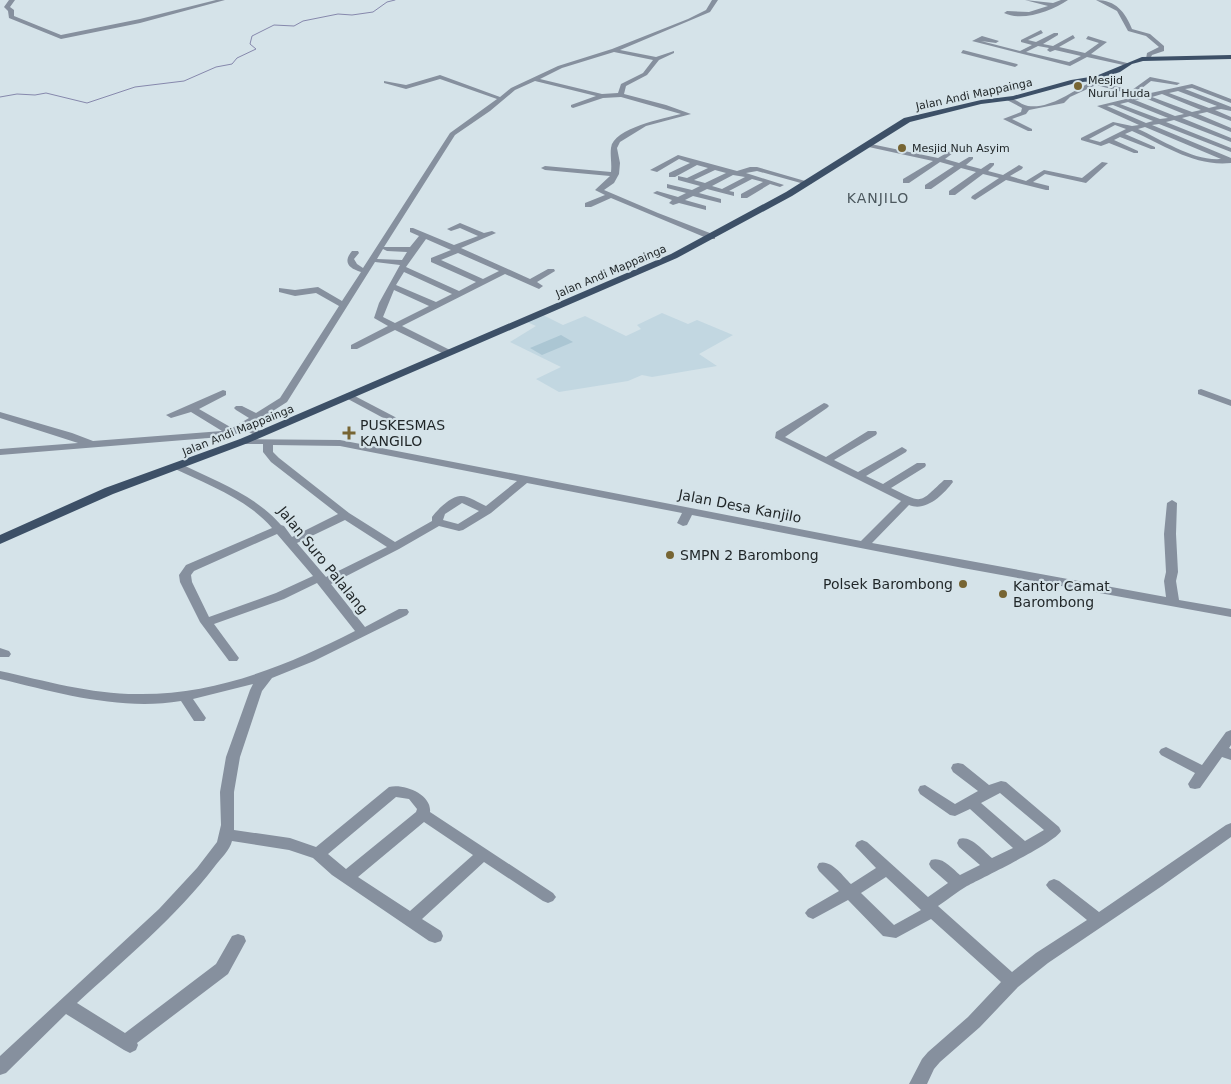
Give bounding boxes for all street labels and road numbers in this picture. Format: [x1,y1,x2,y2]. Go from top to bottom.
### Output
street label: Jalan Andi Mappainga [914,76,1034,113]
street label: Jalan Andi Mappainga [553,242,668,301]
street label: Jalan Andi Mappainga [180,402,296,459]
street label: Jalan Desa Kanjilo [676,486,803,526]
street label: Jalan Suro Palalang [274,502,371,617]

